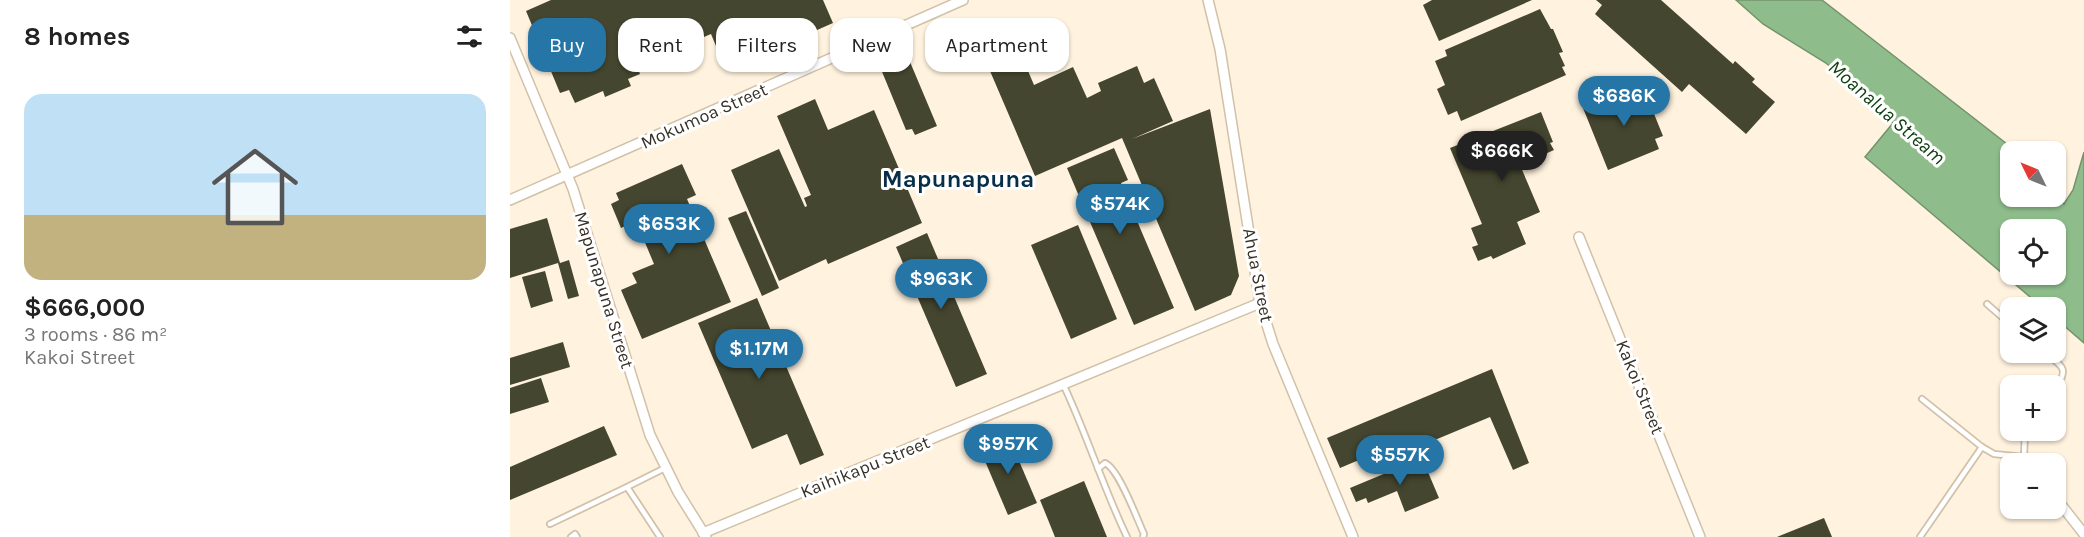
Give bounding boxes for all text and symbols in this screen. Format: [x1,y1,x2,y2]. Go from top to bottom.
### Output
chip: Buy [528,18,606,72]
chip: Rent [618,18,704,72]
chip: Filters [716,18,818,72]
chip: New [830,18,913,72]
chip: Apartment [925,18,1069,72]
icon: filters [453,20,486,53]
text: 8 homes [24,21,130,52]
water label: Moanalua Stream [1824,55,1950,169]
pin: $686K [1582,76,1666,127]
street label: Mokumoa Street [637,78,771,154]
text: $686K [1592,84,1656,107]
pin: $666K [1460,131,1544,182]
icon: home [201,133,309,241]
text: $666K [1470,139,1534,162]
north arrow [2000,141,2066,207]
map controls [2000,141,2066,519]
district label: Mapunapuna [882,165,1034,193]
pin: $574K [1078,184,1162,235]
text: $574K [1090,192,1150,215]
pin: $653K [627,204,711,255]
street label: Mapunapuna Street [570,209,638,371]
text: $653K [637,212,701,235]
button: locate [2000,219,2066,285]
street label: Ahua Street [1238,226,1278,324]
pin: $963K [899,259,983,310]
text: $963K [909,267,973,290]
text: $666,000 [24,292,145,323]
button: layers [2000,297,2066,363]
text: 3 rooms · 86 m² [24,323,167,346]
pin: $1.17M [710,329,808,380]
text: $1.17M [729,337,789,360]
street label: Kakoi Street [1611,337,1669,438]
text: Kakoi Street [24,346,135,369]
button: + [2000,375,2066,441]
pin: $957K [966,424,1050,475]
street label: Kaihikapu Street [797,431,933,503]
text: $957K [978,432,1038,455]
pin: $557K [1358,435,1442,486]
text: $557K [1370,443,1430,466]
button: − [2000,453,2066,519]

